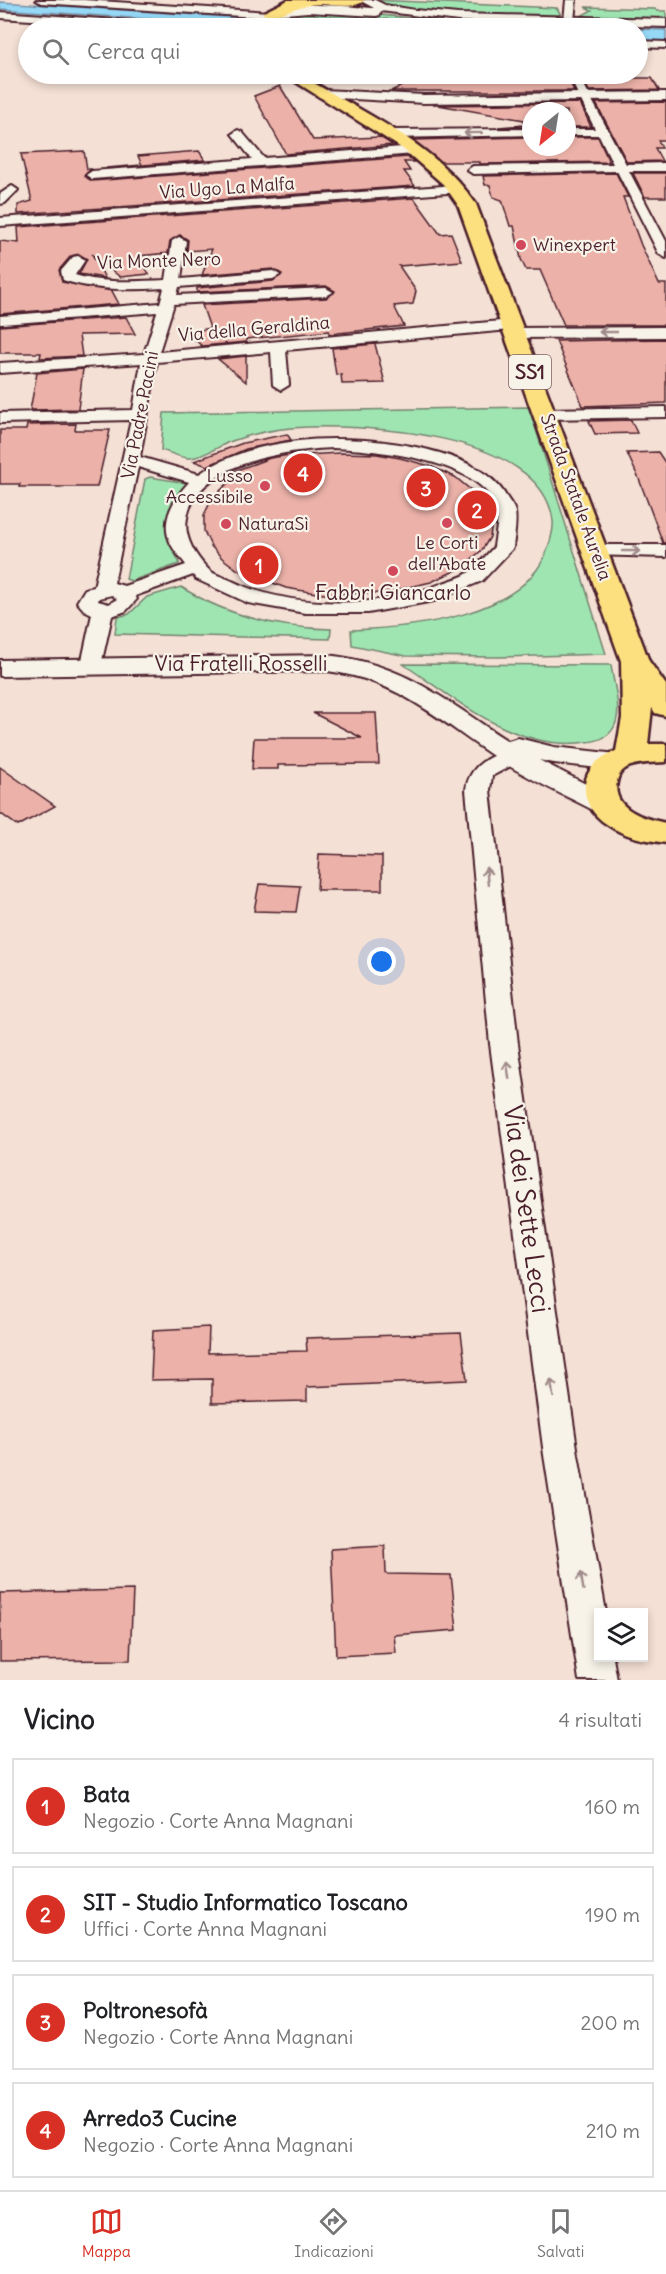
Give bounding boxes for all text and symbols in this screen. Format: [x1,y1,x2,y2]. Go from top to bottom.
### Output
search box [18,18,648,84]
icon: search [39,35,72,68]
text: Cerca qui [87,37,180,65]
north arrow [522,102,576,156]
one-way arrow [463,127,483,139]
street label: Via Ugo La Malfa [159,171,295,204]
place label: Winexpert [533,233,616,256]
marker: Winexpert [514,238,528,252]
street label: Via Monte Nero [97,247,221,274]
street label: Via della Geraldina [177,310,331,347]
one-way arrow [598,326,618,338]
street label: Via Padre Pacini [116,349,163,481]
road number: SS1 [509,355,551,389]
street label: Strada Statale Aurelia [536,410,617,583]
pin: 4 [284,450,322,496]
place label: Lusso Accessibile [166,464,253,508]
pin: 3 [406,466,446,510]
marker: Lusso Accessibile [258,479,272,493]
pin: 2 [458,488,496,532]
place label: NaturaSì [238,512,309,535]
marker: Le Corti dell'Abate [440,516,454,530]
marker: NaturaSì [219,517,233,531]
place label: Le Corti dell'Abate [408,531,486,575]
pin: 1 [240,542,278,588]
one-way arrow [621,545,641,557]
marker: Fabbri Giancarlo [386,564,400,578]
place label: Fabbri Giancarlo [315,579,471,606]
street label: Via Fratelli Rosselli [155,650,327,677]
one-way arrow [481,867,492,887]
your location [367,947,396,976]
one-way arrow [502,1061,513,1080]
street label: Via dei Sette Lecci [497,1103,558,1315]
one-way arrow [547,1379,558,1398]
one-way arrow [576,1571,587,1591]
map controls [594,1608,648,1662]
button: layers [594,1608,648,1662]
text: Vicino [24,1703,95,1736]
text: 4 risultati [558,1707,642,1732]
text: Bata [83,1780,130,1808]
text: 1 [42,1794,49,1819]
text: 160 m [585,1794,640,1819]
text: Negozio · Corte Anna Magnani [83,1808,353,1833]
text: SIT - Studio Informatico Toscano [83,1888,408,1916]
text: 2 [40,1902,51,1927]
text: 190 m [585,1902,640,1927]
text: Uffici · Corte Anna Magnani [83,1916,327,1941]
text: Poltronesofà [83,1996,208,2024]
text: 3 [40,2010,51,2035]
text: 200 m [580,2010,640,2035]
text: Negozio · Corte Anna Magnani [83,2024,353,2049]
text: Arredo3 Cucine [83,2104,237,2132]
text: 4 [40,2118,51,2143]
text: 210 m [586,2118,640,2143]
text: Negozio · Corte Anna Magnani [83,2132,353,2157]
tab: Mappa [82,2205,131,2261]
tab: Indicazioni [294,2205,374,2261]
tab: Salvati [537,2205,584,2261]

